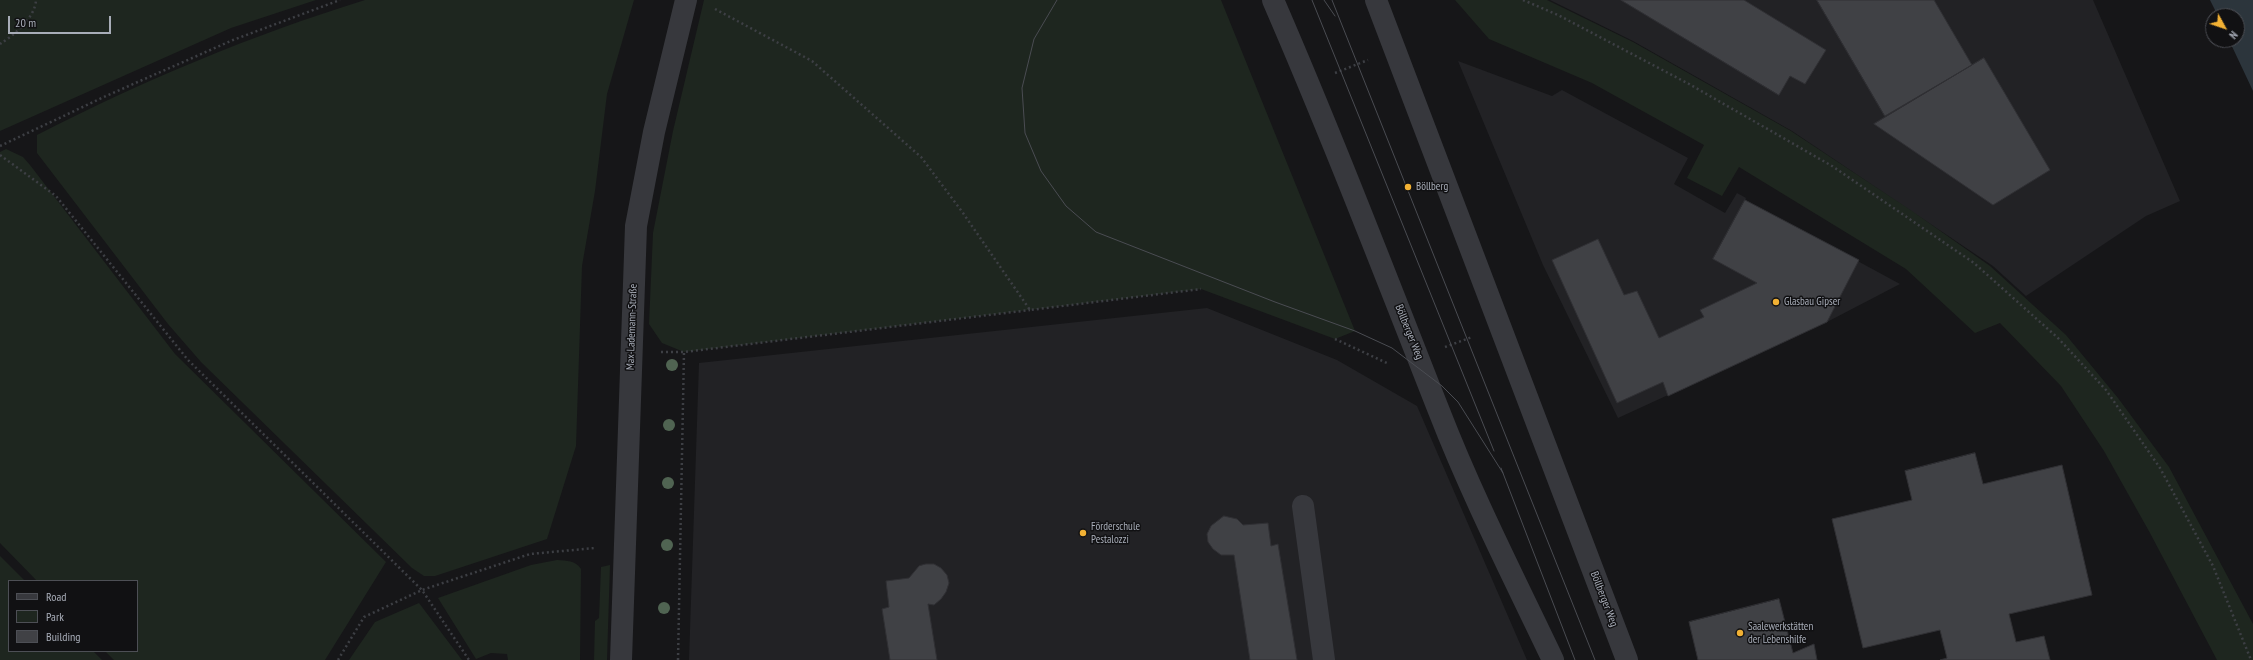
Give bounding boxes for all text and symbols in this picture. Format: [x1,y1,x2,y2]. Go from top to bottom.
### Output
scale bar [10,8,113,34]
north arrow [2205,8,2245,48]
text: 20 m [15,15,36,30]
text: N [2226,28,2241,42]
place label: Böllberg [1416,180,1448,194]
marker: Böllberg [1403,182,1413,192]
street label: Max-Lademann-Straße [624,284,640,370]
place label: Glasbau Gipser [1784,295,1840,309]
marker: Glasbau Gipser [1771,297,1781,307]
street label: Böllberger Weg [1392,303,1426,361]
place label: Förderschule Pestalozzi [1091,520,1140,546]
marker: Förderschule Pestalozzi [1078,528,1088,538]
street label: Böllberger Weg [1587,569,1621,629]
legend [8,580,138,652]
text: Road [46,589,66,604]
text: Park [46,609,64,624]
place label: Saalewerkstätten der Lebenshilfe [1748,620,1813,646]
marker: Saalewerkstätten der Lebenshilfe [1735,628,1745,638]
text: Building [46,629,81,644]

